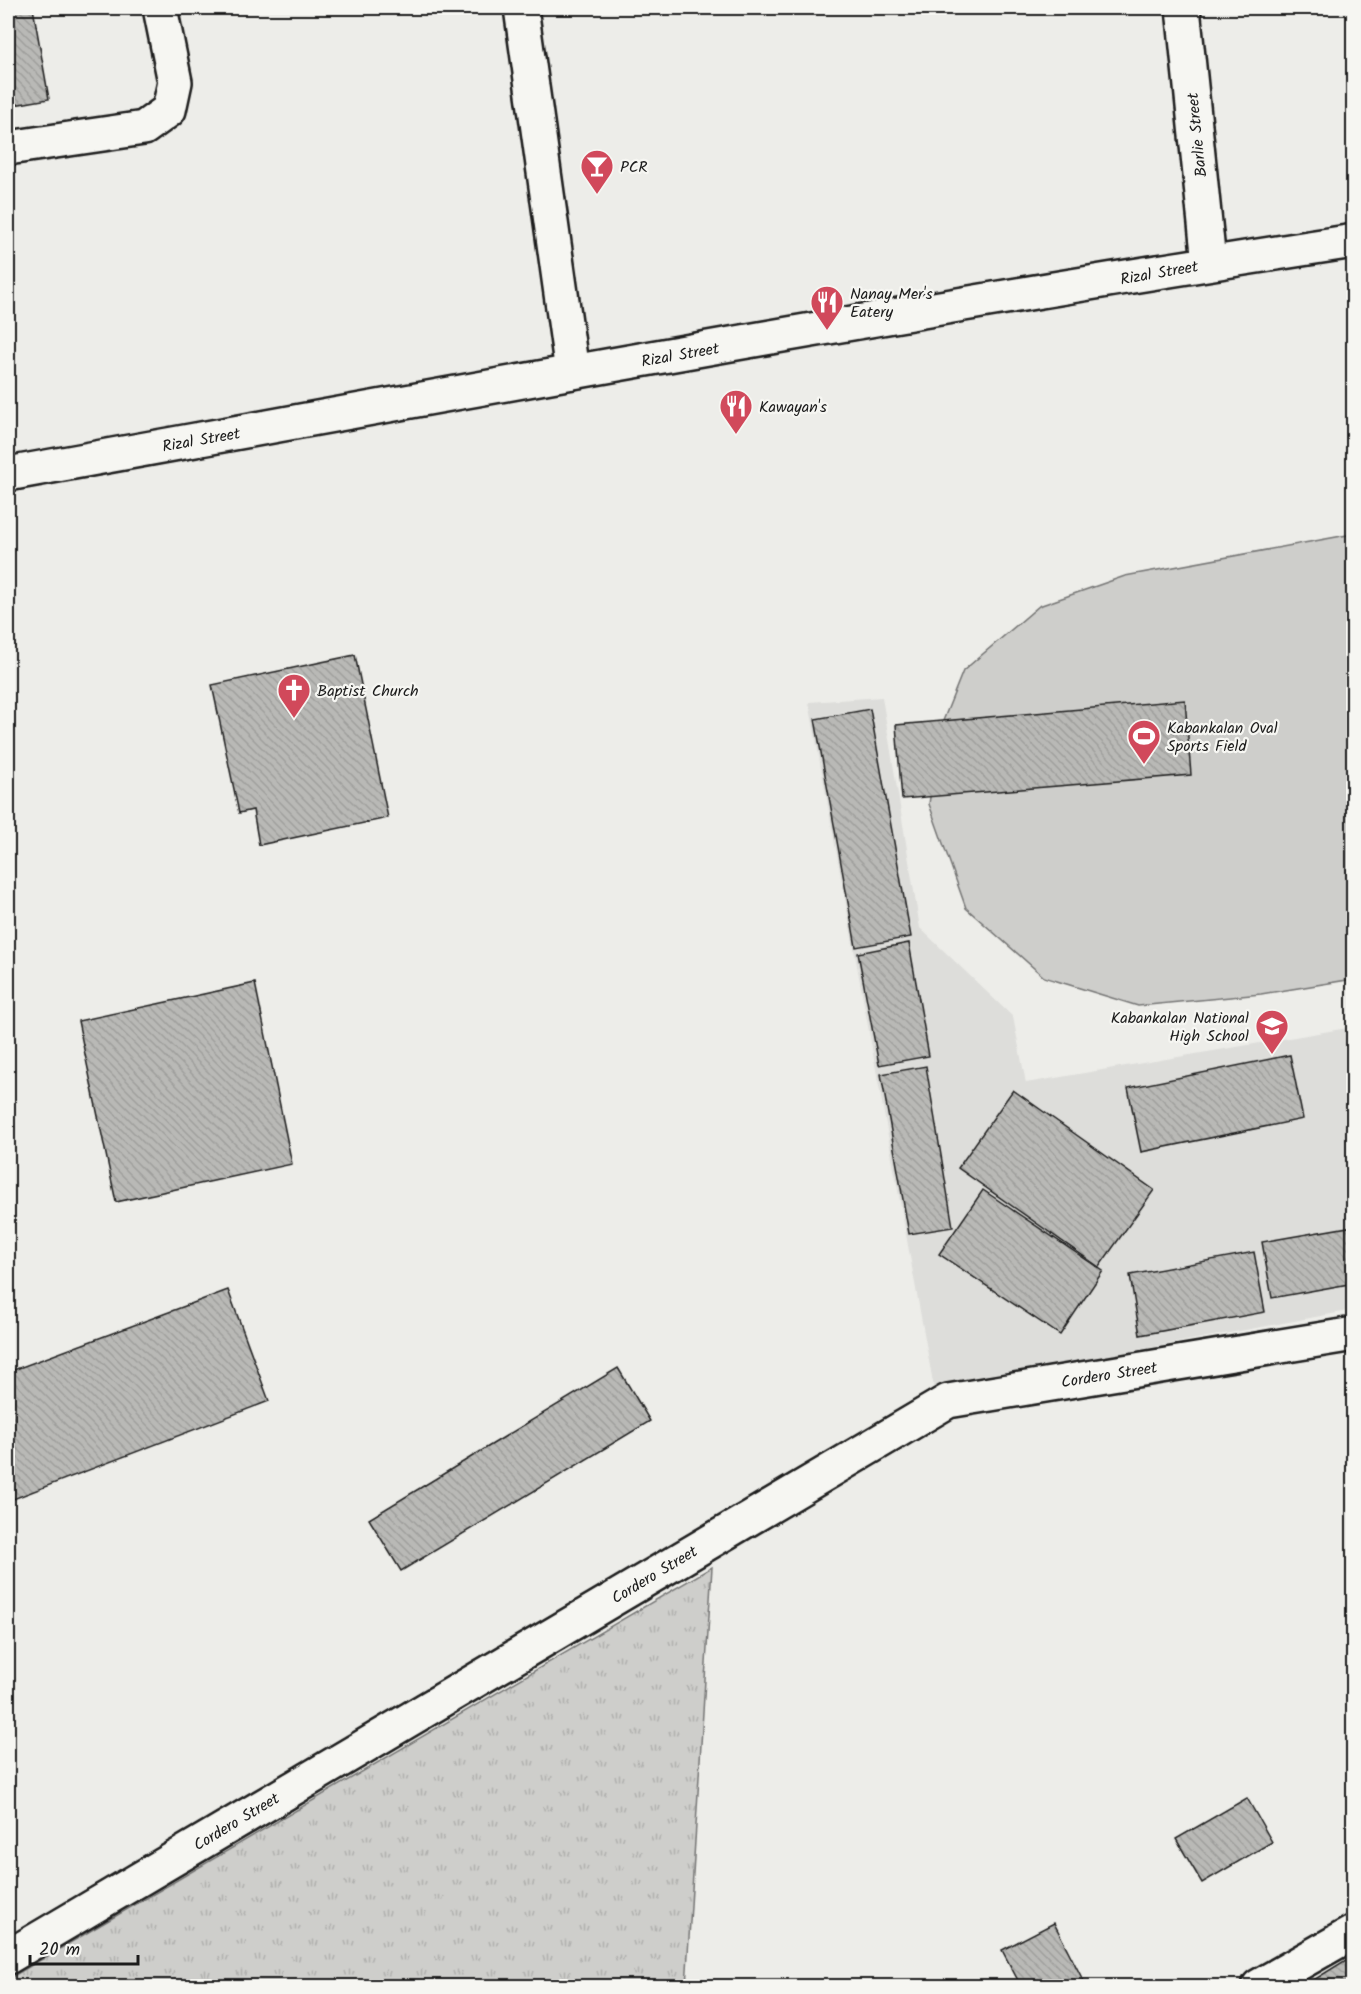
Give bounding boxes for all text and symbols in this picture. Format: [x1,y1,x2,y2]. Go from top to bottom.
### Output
street label: Barlie Street [1181,91,1214,178]
bar icon: PCR [579,148,615,195]
place label: PCR [620,155,648,180]
street label: Rizal Street [1118,254,1201,293]
place label: Nanay Mer's Eatery [850,282,933,325]
restaurant icon: Nanay Mer's Eatery [809,284,845,331]
street label: Rizal Street [639,336,722,375]
restaurant icon: Kawayan's [718,388,754,435]
place label: Kawayan's [759,395,827,420]
street label: Rizal Street [160,421,243,460]
church icon: Baptist Church [276,672,312,719]
place label: Baptist Church [317,679,419,704]
place label: Kabankalan Oval Sports Field [1167,716,1278,759]
sports icon: Kabankalan Oval Sports Field [1126,718,1162,765]
place label: Kabankalan National High School [1111,1006,1249,1049]
school or university icon: Kabankalan National High School [1254,1008,1290,1055]
street label: Cordero Street [1059,1355,1160,1395]
street label: Cordero Street [607,1539,703,1611]
street label: Cordero Street [189,1786,285,1858]
scale bar [30,1928,138,1966]
text: 20 m [39,1936,80,1965]

